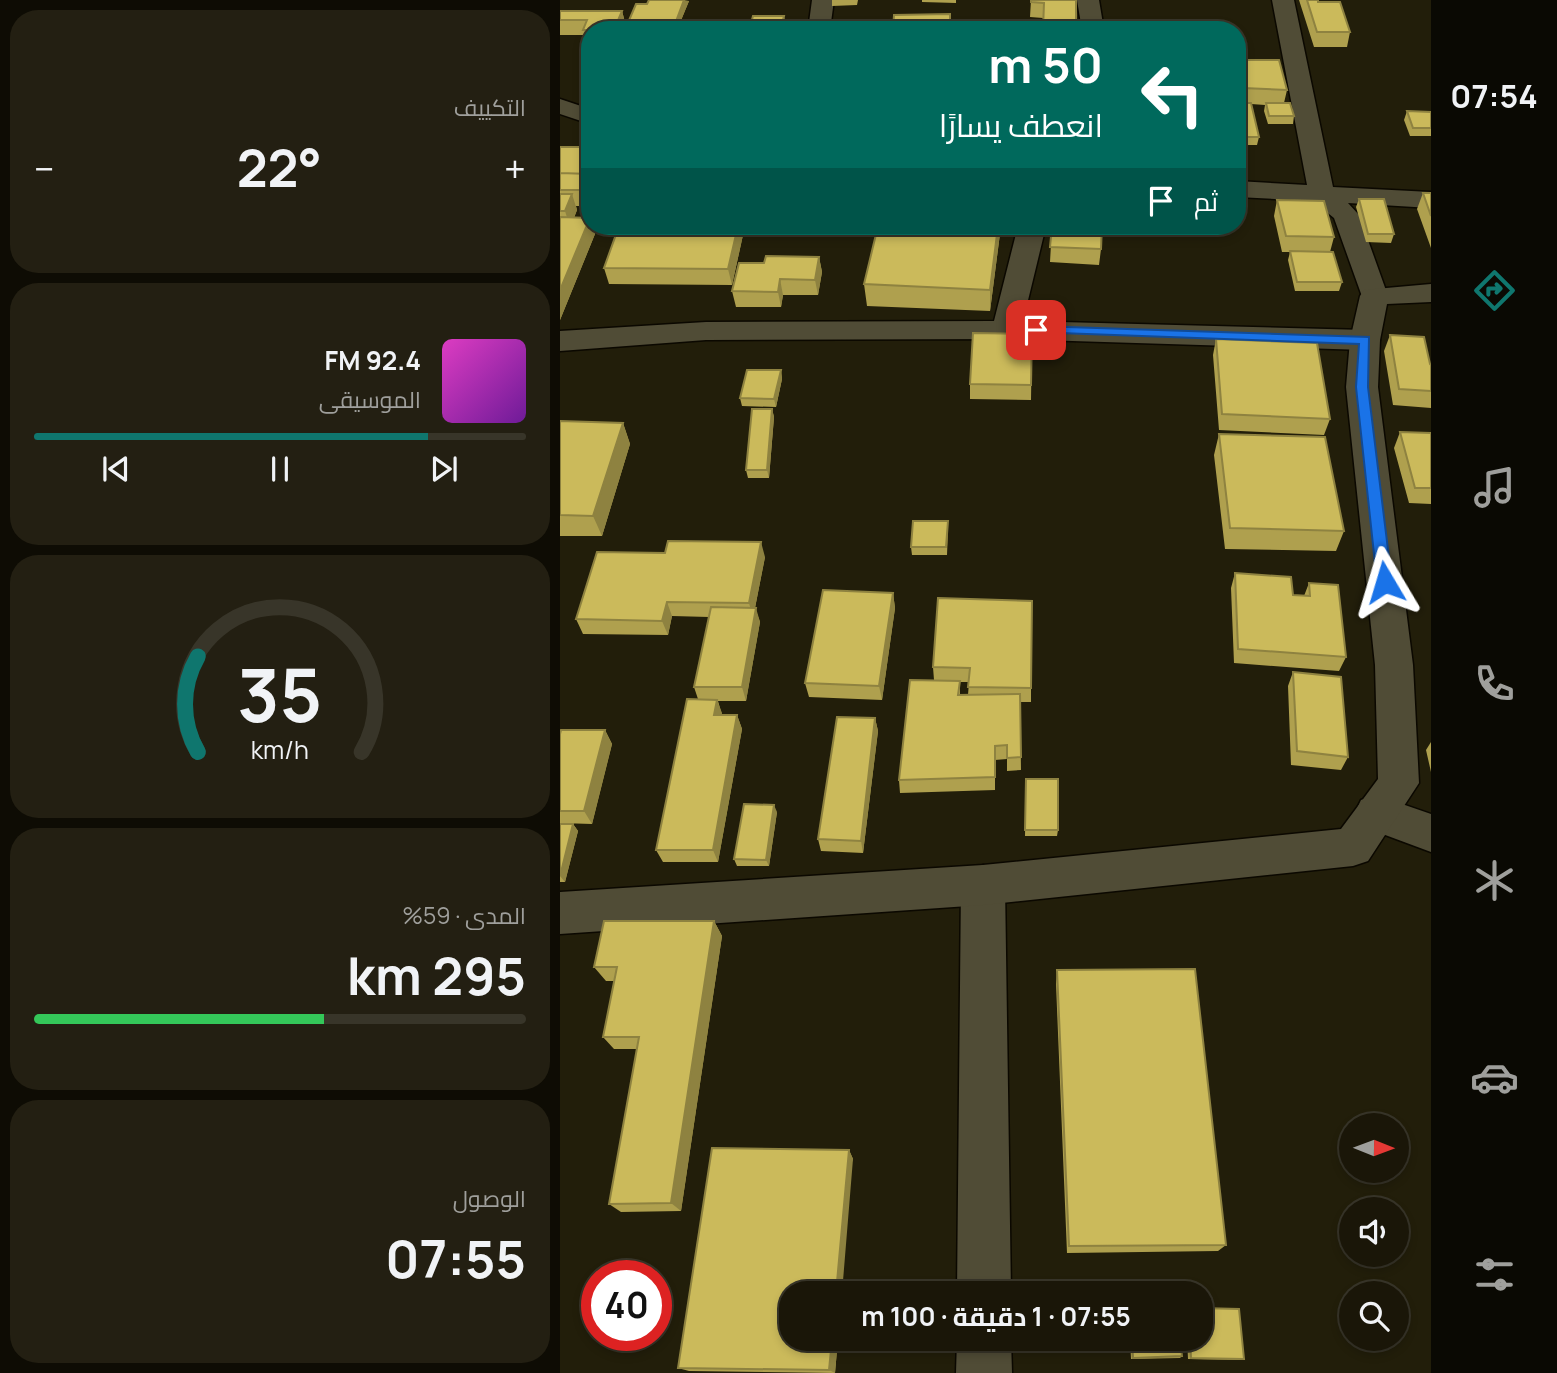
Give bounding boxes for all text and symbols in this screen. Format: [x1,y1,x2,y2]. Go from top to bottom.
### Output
text: 50 m [988,31,1103,98]
icon: left [1127,49,1218,140]
text: 07:54 [1450,74,1538,118]
text: التكييف [454,91,526,123]
text: انعطف يسارًا [939,103,1103,147]
text: 22° [237,132,322,203]
text: − [34,142,55,194]
text: + [504,142,526,194]
icon: arrive [1142,182,1180,220]
text: ثم [1194,183,1218,219]
icon: directions [1470,266,1519,315]
pin [1006,300,1066,360]
icon: arrive [1017,311,1055,349]
text: 92.4 FM [325,342,421,378]
text: الموسيقى [319,383,421,415]
icon: previous [97,450,135,488]
icon: pause [261,450,299,488]
icon: next [425,450,463,488]
icon: music [1470,463,1519,512]
position arrow [1348,545,1422,619]
text: 35 [238,645,323,745]
icon: phone [1470,659,1519,708]
text: km/h [251,732,309,767]
icon: climate [1470,856,1519,905]
text: المدى · 59% [402,899,526,931]
text: 295 km [347,940,526,1011]
icon: car [1470,1053,1519,1102]
north arrow [1339,1113,1409,1183]
map controls [1339,1113,1409,1351]
text: الوصول [453,1182,526,1214]
button: sound [1339,1197,1409,1267]
text: 07:55 [385,1223,526,1294]
icon: filters [1470,1250,1519,1299]
speed limit sign: 40 [581,1260,672,1351]
button: search [1339,1281,1409,1351]
text: 07:55 · 1 دقيقة · 100 m [861,1298,1131,1334]

